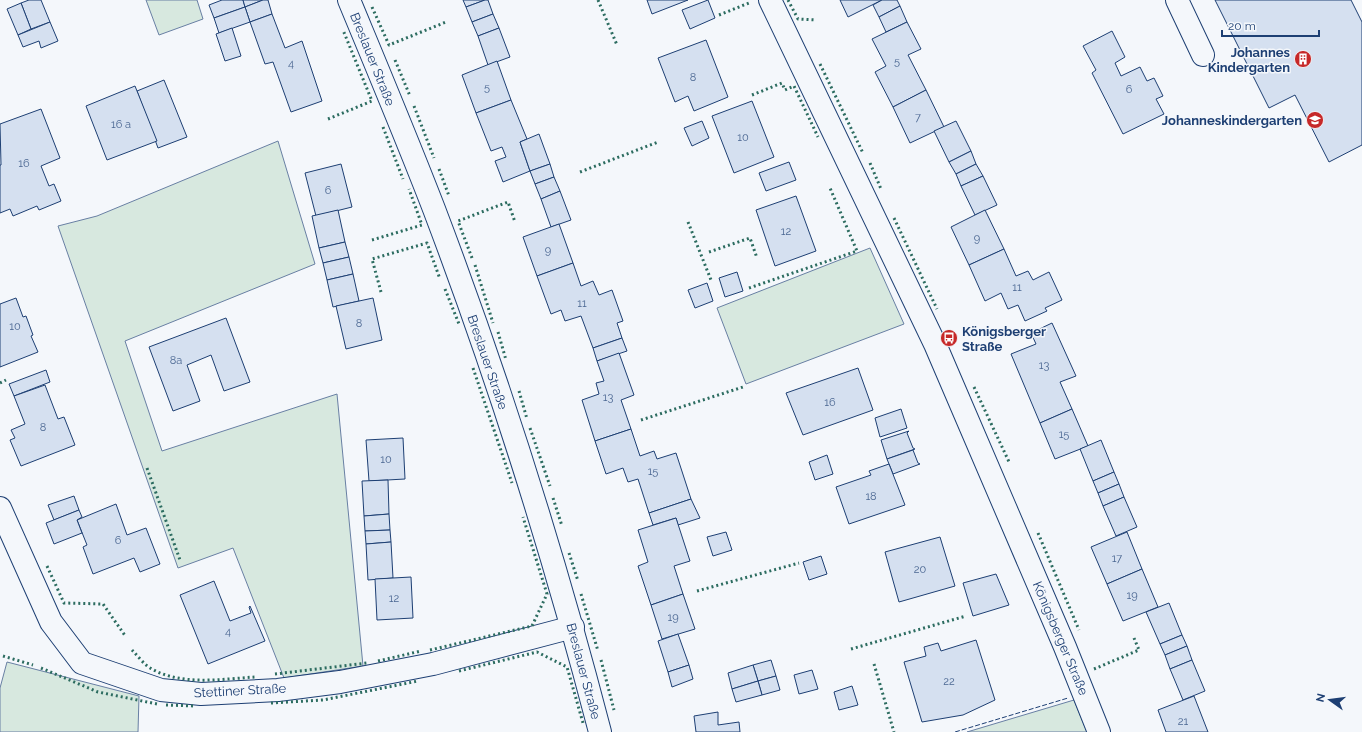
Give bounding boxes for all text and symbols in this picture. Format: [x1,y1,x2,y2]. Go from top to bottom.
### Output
street label: Breslauer Straße [347,10,398,108]
scale bar [1222,12,1319,38]
text: 20 m [1228,19,1256,33]
place label: Johannes Kindergarten [1208,45,1291,75]
building icon: Johannes Kindergarten [1293,49,1313,69]
house number: 5 [894,55,900,68]
house number: 4 [288,57,294,70]
house number: 8 [690,71,696,84]
house number: 5 [484,81,490,94]
house number: 6 [1126,83,1133,96]
school or university icon: Johanneskindergarten [1305,110,1325,130]
house number: 7 [915,111,921,124]
place label: Johanneskindergarten [1162,113,1302,128]
house number: 16 a [111,118,131,131]
house number: 10 [737,131,749,144]
house number: 16 [18,157,30,170]
house number: 6 [325,184,332,197]
house number: 12 [781,225,791,238]
house number: 9 [974,232,980,245]
house number: 9 [545,244,551,257]
house number: 11 [1012,281,1022,294]
house number: 11 [577,297,587,310]
street label: Breslauer Straße [464,313,511,412]
house number: 8 [356,317,362,330]
house number: 10 [9,320,21,333]
place label: Königsberger Straße [962,324,1046,354]
bus stop icon: Königsberger Straße [939,328,959,348]
house number: 8a [170,354,182,367]
house number: 13 [1039,359,1049,372]
house number: 13 [603,391,613,404]
house number: 16 [824,396,836,409]
house number: 8 [40,421,46,434]
house number: 15 [1059,428,1069,441]
house number: 10 [380,453,392,466]
house number: 15 [648,465,658,478]
house number: 18 [865,490,877,503]
house number: 6 [115,534,122,547]
house number: 17 [1112,552,1122,565]
house number: 20 [914,563,926,576]
street label: Königsberger Straße [1030,579,1091,698]
house number: 19 [1126,589,1138,602]
house number: 12 [389,592,399,605]
house number: 19 [667,611,679,624]
street label: Breslauer Straße [563,621,604,721]
house number: 4 [225,625,231,638]
house number: 22 [943,675,955,688]
north arrow [1310,680,1350,720]
street label: Stettiner Straße [193,681,287,700]
text: N [1313,692,1328,703]
house number: 21 [1178,715,1189,728]

